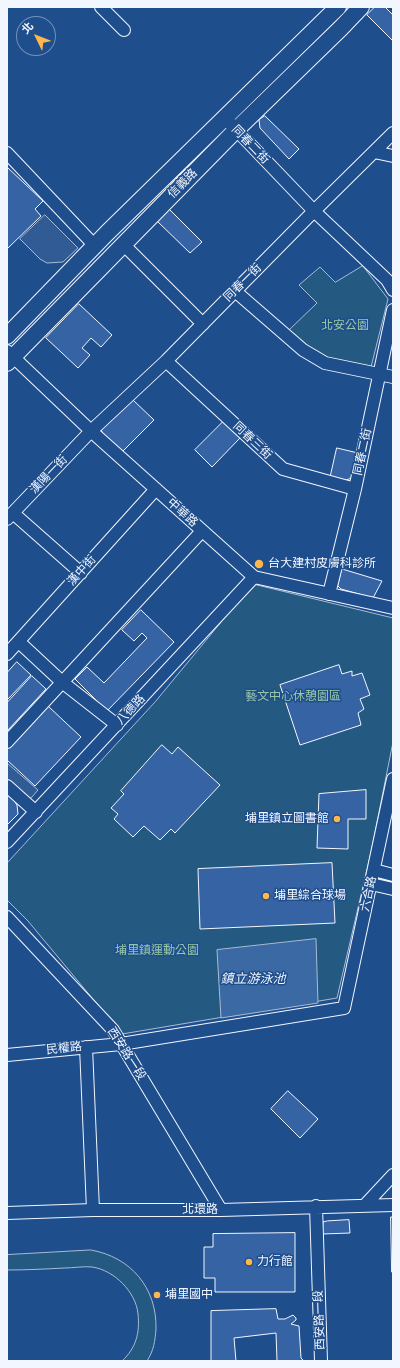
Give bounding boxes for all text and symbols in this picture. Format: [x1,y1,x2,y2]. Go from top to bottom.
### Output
north arrow [16,16,56,56]
text: 北 [19,20,36,37]
street label: 同春二街 [228,123,272,167]
street label: 信義路 [165,166,201,202]
street label: 同春一街 [221,261,265,305]
park label: 北安公園 [321,319,369,333]
street label: 同春三街 [230,419,274,463]
street label: 同春二街 [351,427,375,477]
street label: 漢陽一街 [27,453,71,497]
street label: 中華路 [164,496,200,530]
street label: 漢中街 [65,553,99,589]
place label: 台大建村皮膚科診所 [268,557,376,571]
marker: 台大建村皮膚科診所 [253,558,265,570]
park label: 藝文中心休憩園區 [245,690,341,704]
street label: 八德路 [113,692,149,728]
place label: 埔里鎮立圖書館 [245,812,329,826]
marker: 埔里鎮立圖書館 [332,814,342,824]
street label: 六合路 [358,875,380,913]
place label: 埔里綜合球場 [274,889,346,903]
marker: 埔里綜合球場 [261,891,271,901]
park label: 埔里鎮運動公園 [115,944,199,958]
water label: 鎮立游泳池 [221,972,285,988]
street label: 西安路一段 [104,1025,148,1083]
street label: 民權路 [45,1040,83,1058]
street label: 北環路 [182,1203,218,1217]
place label: 力行館 [257,1255,293,1269]
marker: 力行館 [244,1257,254,1267]
place label: 埔里國中 [165,1288,213,1302]
marker: 埔里國中 [152,1290,162,1300]
street label: 西安路一段 [312,1290,328,1350]

